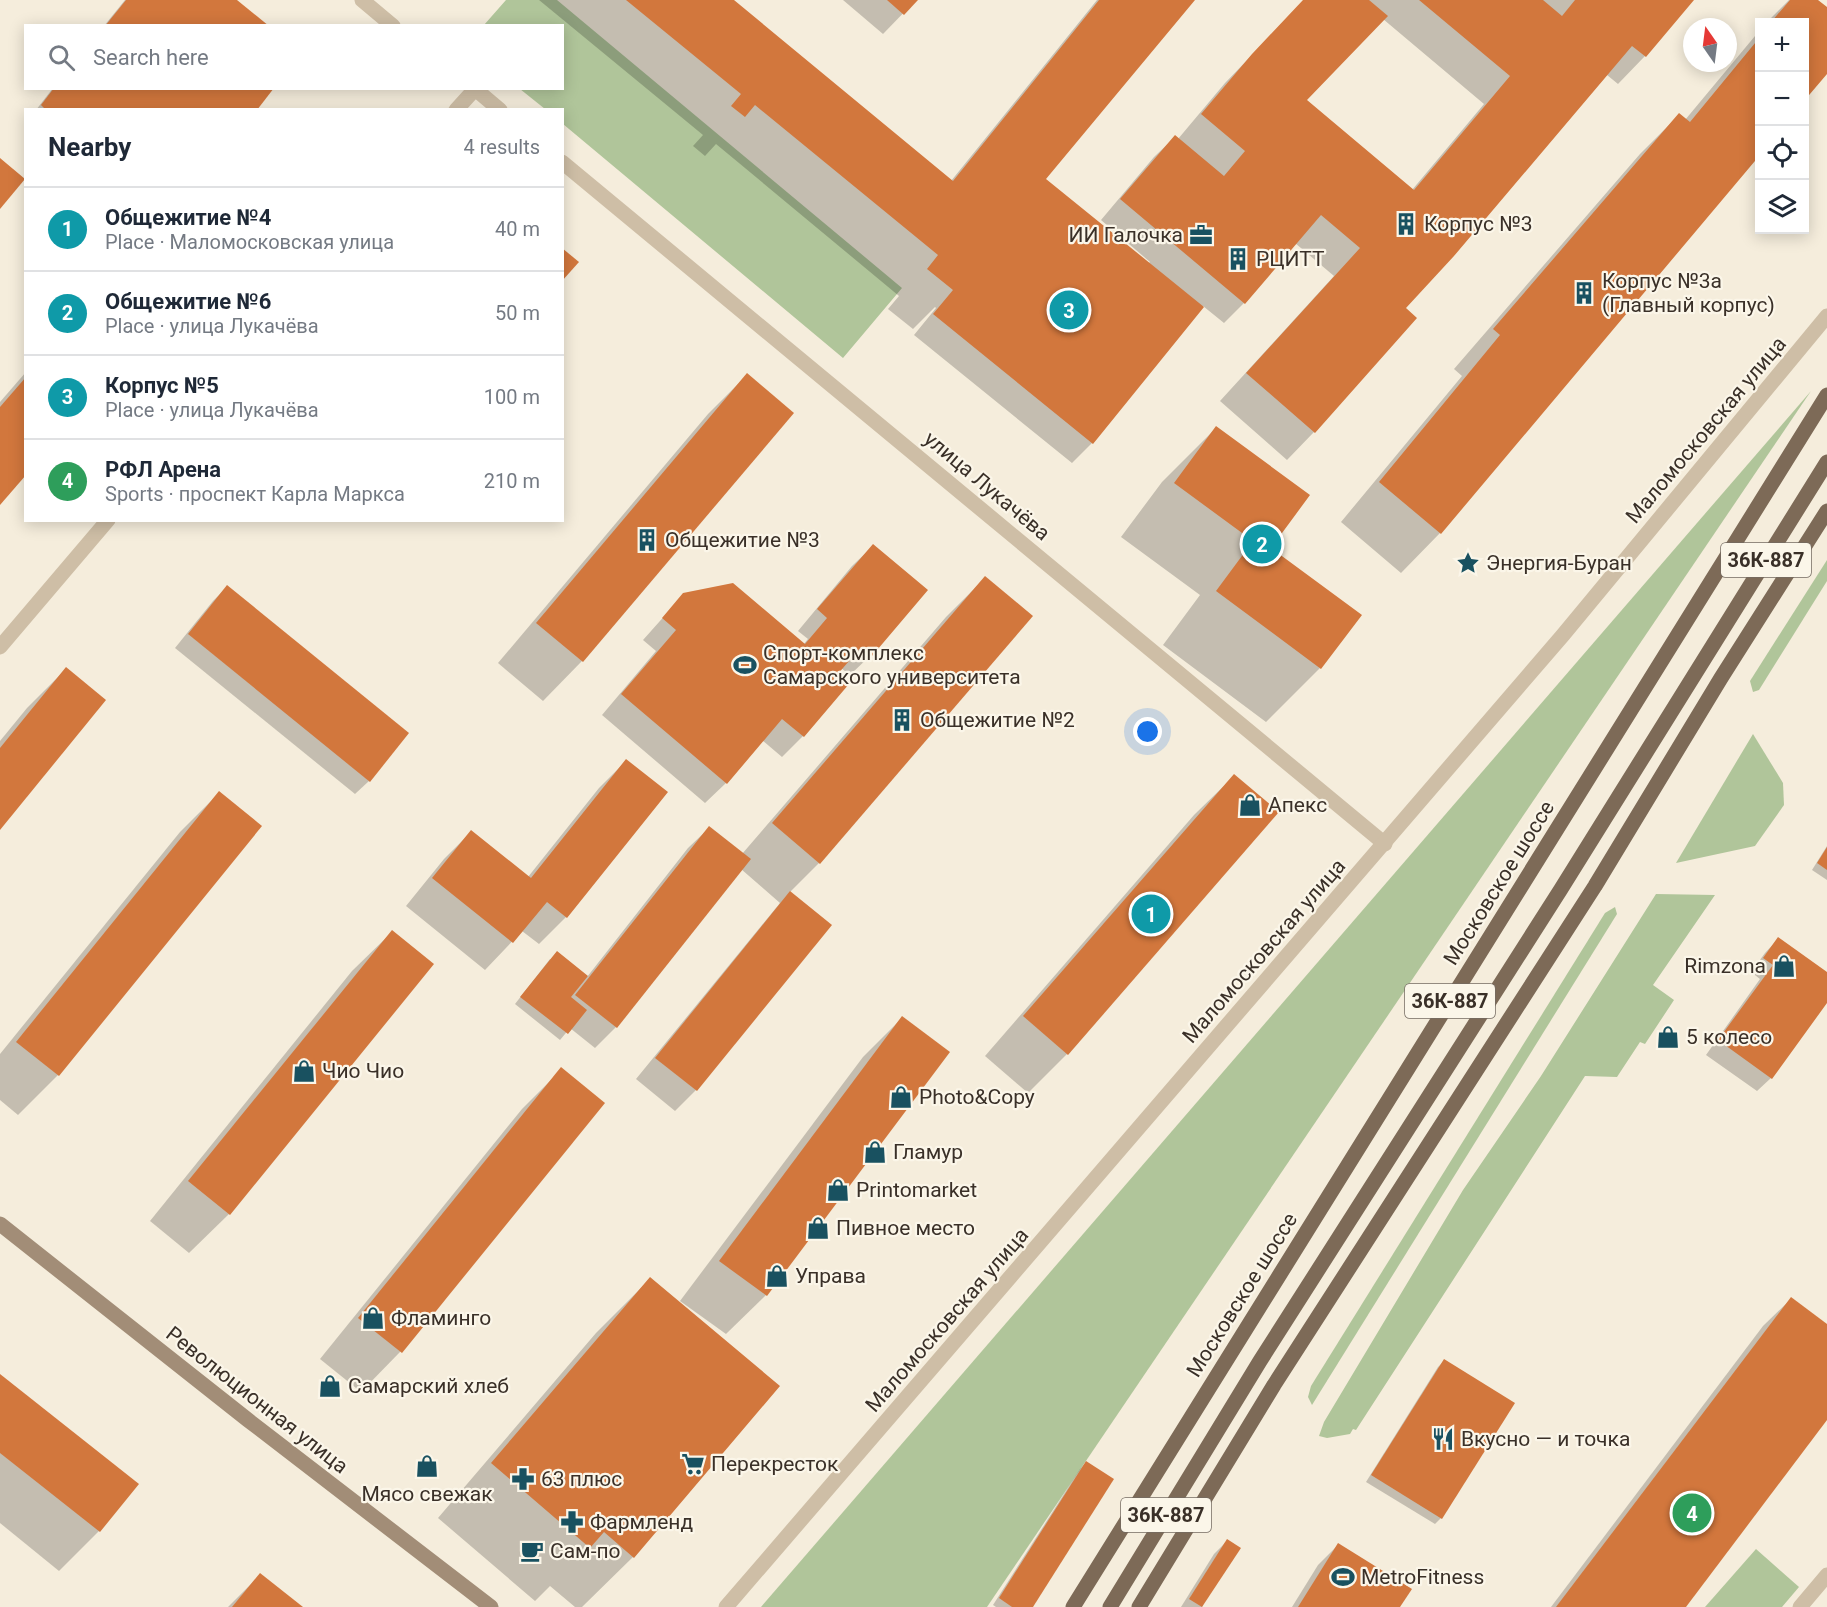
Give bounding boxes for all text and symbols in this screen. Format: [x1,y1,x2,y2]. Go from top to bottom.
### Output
north arrow [1683,18,1737,72]
map controls [1755,18,1809,234]
button: + [1755,18,1809,72]
search box [24,24,564,90]
icon: search [45,41,78,74]
text: Search here [93,45,209,70]
button: − [1755,72,1809,126]
button: locate [1755,126,1809,180]
text: Nearby [48,132,131,162]
text: 4 results [464,135,540,159]
button: layers [1755,180,1809,234]
text: Общежитие №4 [105,205,271,230]
building icon: Корпус №3 [1393,211,1419,237]
place label: Корпус №3 [1424,212,1533,236]
text: 1 [62,217,73,241]
text: 40 m [495,217,540,241]
office icon: ИИ Галочка [1188,222,1214,248]
place label: ИИ Галочка [1069,223,1183,247]
text: Place · Маломосковская улица [105,230,394,254]
building icon: РЦИТТ [1225,246,1251,272]
place label: РЦИТТ [1256,247,1325,271]
place label: Корпус №3a (Главный корпус) [1602,269,1775,317]
building icon: Корпус №3a (Главный корпус) [1571,280,1597,306]
pin: 3 [1050,288,1088,332]
text: Общежитие №6 [105,289,271,314]
text: 2 [62,301,73,325]
text: 50 m [495,301,540,325]
text: Place · улица Лукачёва [105,314,319,338]
street label: Маломосковская улица [1621,332,1791,528]
text: Корпус №5 [105,373,219,398]
text: 3 [62,385,73,409]
text: 100 m [484,385,540,409]
text: Place · улица Лукачёва [105,398,319,422]
street label: улица Лукачёва [919,427,1055,545]
text: РФЛ Арена [105,457,221,482]
text: 4 [62,469,73,493]
text: 210 m [484,469,540,493]
text: Sports · проспект Карла Маркса [105,482,405,506]
pin: 2 [1242,522,1282,566]
building icon: Общежитие №3 [634,527,660,553]
place label: Общежитие №3 [665,528,820,552]
road number: 36К-887 [1721,543,1811,577]
place icon: Энергия-Буран [1455,550,1481,576]
place label: Энергия-Буран [1486,551,1632,575]
place label: Спорт-комплекс Самарского университета [763,641,1021,689]
sports icon: Спорт-комплекс Самарского университета [732,652,758,678]
building icon: Общежитие №2 [889,707,915,733]
place label: Общежитие №2 [920,708,1075,732]
your location [1133,717,1162,746]
shop icon: Апекс [1237,792,1263,818]
place label: Апекс [1268,793,1327,817]
street label: Московское шоссе [1439,797,1559,969]
street label: Маломосковская улица [1178,854,1350,1048]
pin: 1 [1132,892,1170,936]
shop icon: Rimzona [1771,953,1797,979]
place label: Rimzona [1684,954,1766,978]
road number: 36К-887 [1405,984,1495,1018]
shop icon: 5 колесо [1655,1024,1681,1050]
place label: 5 колесо [1686,1025,1772,1049]
shop icon: Чио Чио [291,1058,317,1084]
place label: Чио Чио [322,1059,404,1083]
shop icon: Photo&Copy [888,1084,914,1110]
place label: Photo&Copy [919,1085,1035,1109]
shop icon: Гламур [862,1139,888,1165]
place label: Гламур [893,1140,963,1164]
shop icon: Printomarket [825,1177,851,1203]
place label: Printomarket [856,1178,977,1202]
street label: Московское шоссе [1182,1209,1302,1381]
shop icon: Пивное место [805,1215,831,1241]
place label: Пивное место [836,1216,975,1240]
street label: Маломосковская улица [861,1223,1033,1417]
shop icon: Управа [764,1263,790,1289]
place label: Управа [795,1264,866,1288]
shop icon: Фламинго [360,1305,386,1331]
place label: Фламинго [391,1306,491,1330]
street label: Революционная улица [161,1322,353,1478]
shop icon: Самарский хлеб [317,1373,343,1399]
place label: Самарский хлеб [348,1374,509,1398]
restaurant icon: Вкусно — и точка [1430,1426,1456,1452]
place label: Вкусно — и точка [1461,1427,1630,1451]
supermarket icon: Перекресток [680,1451,706,1477]
place label: Перекресток [711,1452,839,1476]
shop icon: Мясо свежак [414,1453,440,1479]
pharmacy icon: 63 плюс [510,1466,536,1492]
place label: 63 плюс [541,1467,622,1491]
place label: Мясо свежак [361,1482,493,1506]
pin: 4 [1672,1490,1712,1536]
road number: 36К-887 [1121,1498,1211,1532]
pharmacy icon: Фармленд [559,1509,585,1535]
place label: Фармленд [590,1510,693,1534]
cafe icon: Сам-по [519,1538,545,1564]
place label: Сам-по [550,1539,621,1563]
sports icon: MetroFitness [1330,1564,1356,1590]
place label: MetroFitness [1361,1565,1484,1589]

